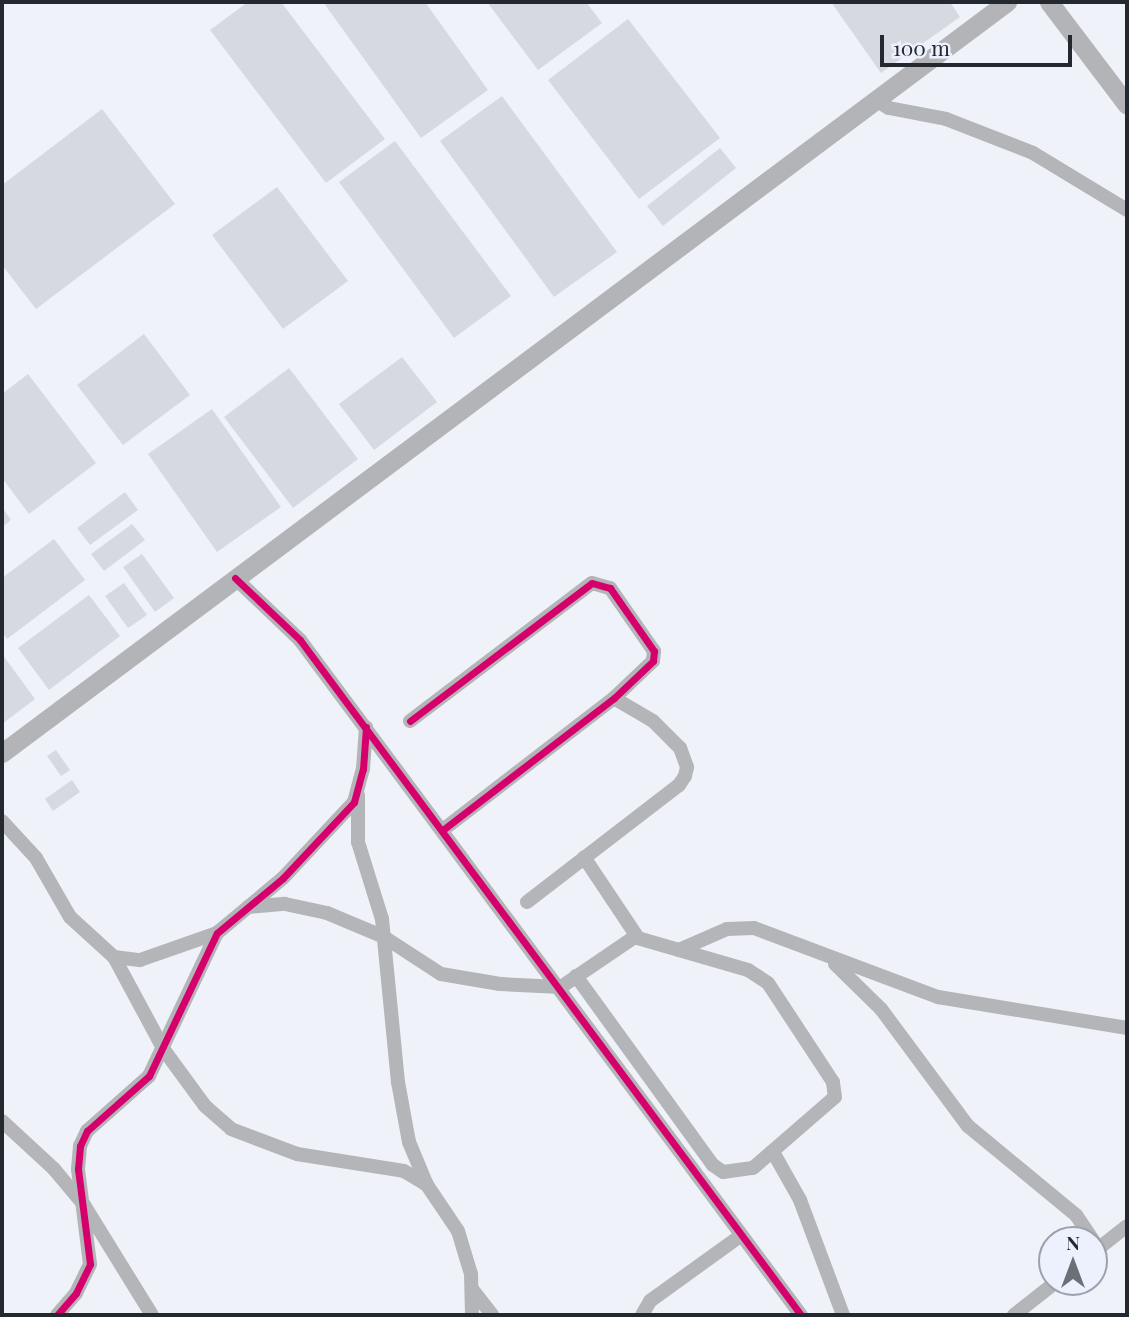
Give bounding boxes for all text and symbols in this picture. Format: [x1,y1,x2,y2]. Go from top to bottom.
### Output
scale bar [884,21,1076,65]
text: 100 m [893,33,950,61]
north arrow [1038,1226,1108,1296]
text: N [1066,1229,1080,1255]

